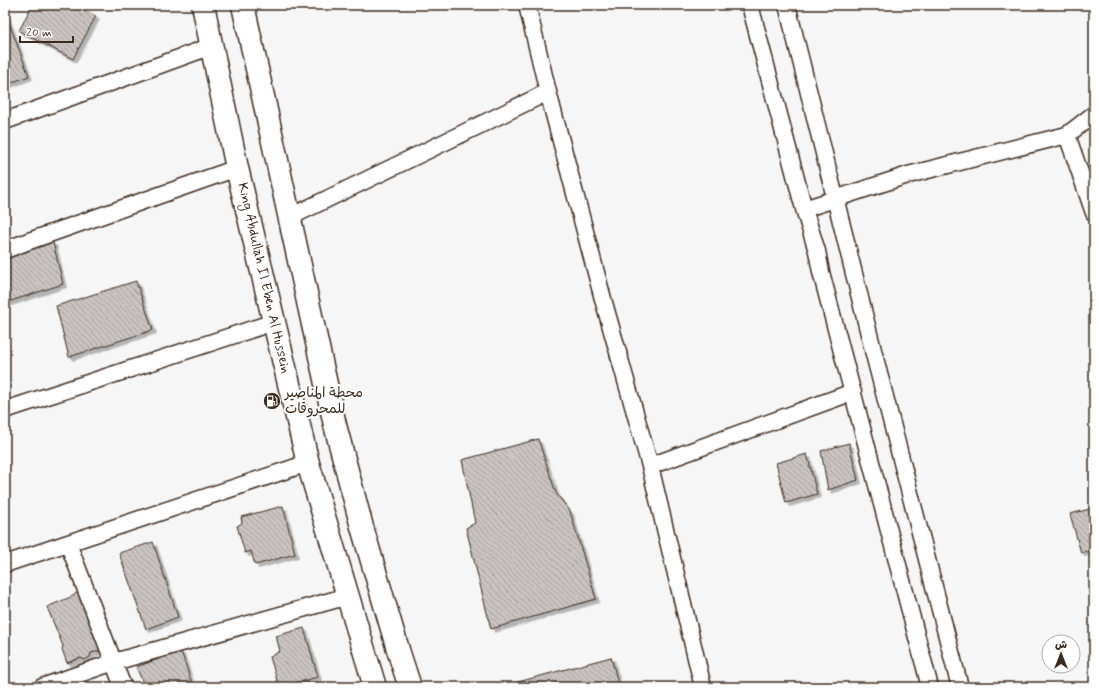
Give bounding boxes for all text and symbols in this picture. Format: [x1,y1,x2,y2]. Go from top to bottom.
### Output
scale bar [20,18,73,44]
text: 20 m [26,25,52,41]
street label: King Abdullah II Eben Al Hussein [232,181,295,375]
place label: محطة المناصير للمحروقات [284,384,363,418]
fuel station icon: محطة المناصير للمحروقات [262,391,282,411]
north arrow [1041,634,1081,674]
text: ش [1055,638,1067,652]

